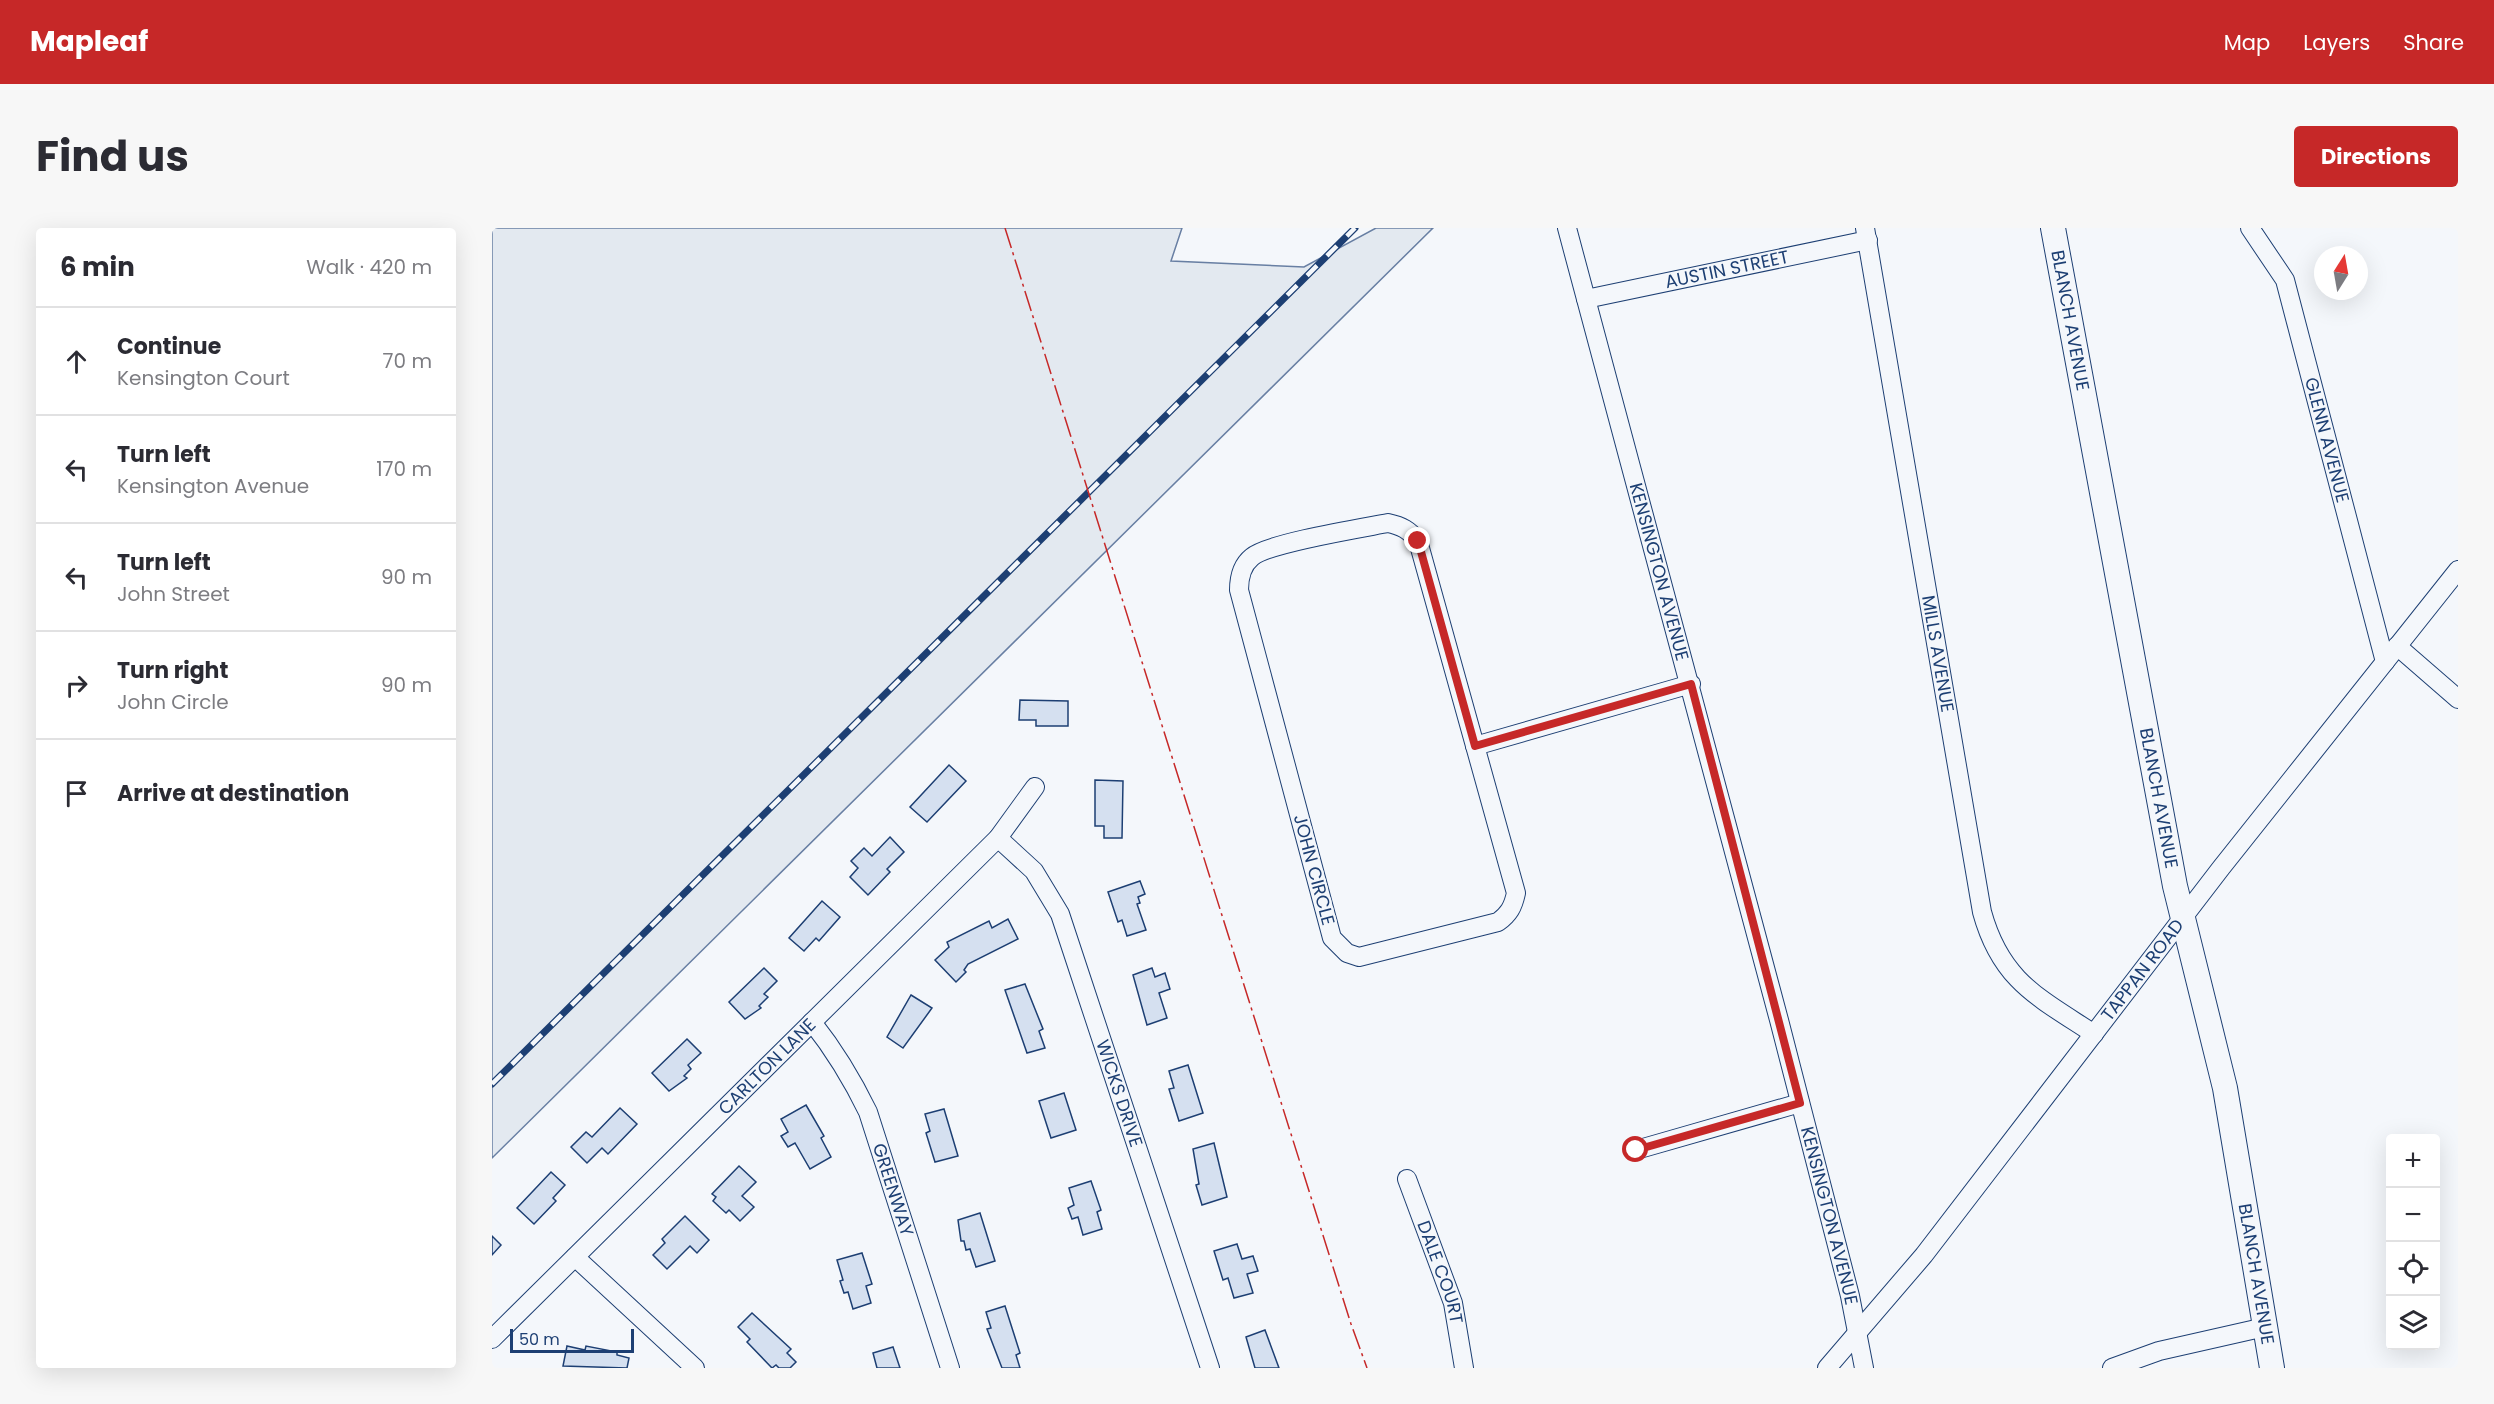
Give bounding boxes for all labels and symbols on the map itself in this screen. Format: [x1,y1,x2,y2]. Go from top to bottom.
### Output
street label: AUSTIN STREET [1663,244,1791,294]
north arrow [2314,246,2368,300]
street label: BLANCH AVENUE [2045,248,2096,393]
street label: GLENN AVENUE [2299,374,2356,505]
street label: KENSINGTON AVENUE [1624,480,1695,664]
route end [1404,527,1430,553]
street label: MILLS AVENUE [1916,593,1961,714]
street label: BLANCH AVENUE [2134,726,2184,870]
street label: JOHN CIRCLE [1288,812,1341,928]
street label: TAPPAN ROAD [2095,914,2189,1026]
street label: CARLTON LANE [712,1012,821,1120]
street label: WICKS DRIVE [1090,1036,1149,1150]
street label: KENSINGTON AVENUE [1795,1124,1864,1307]
route start [1622,1136,1648,1162]
street label: GREENWAY [867,1140,920,1240]
street label: BLANCH AVENUE [2233,1202,2281,1346]
street label: DALE COURT [1411,1217,1469,1326]
scale bar [510,1326,634,1354]

